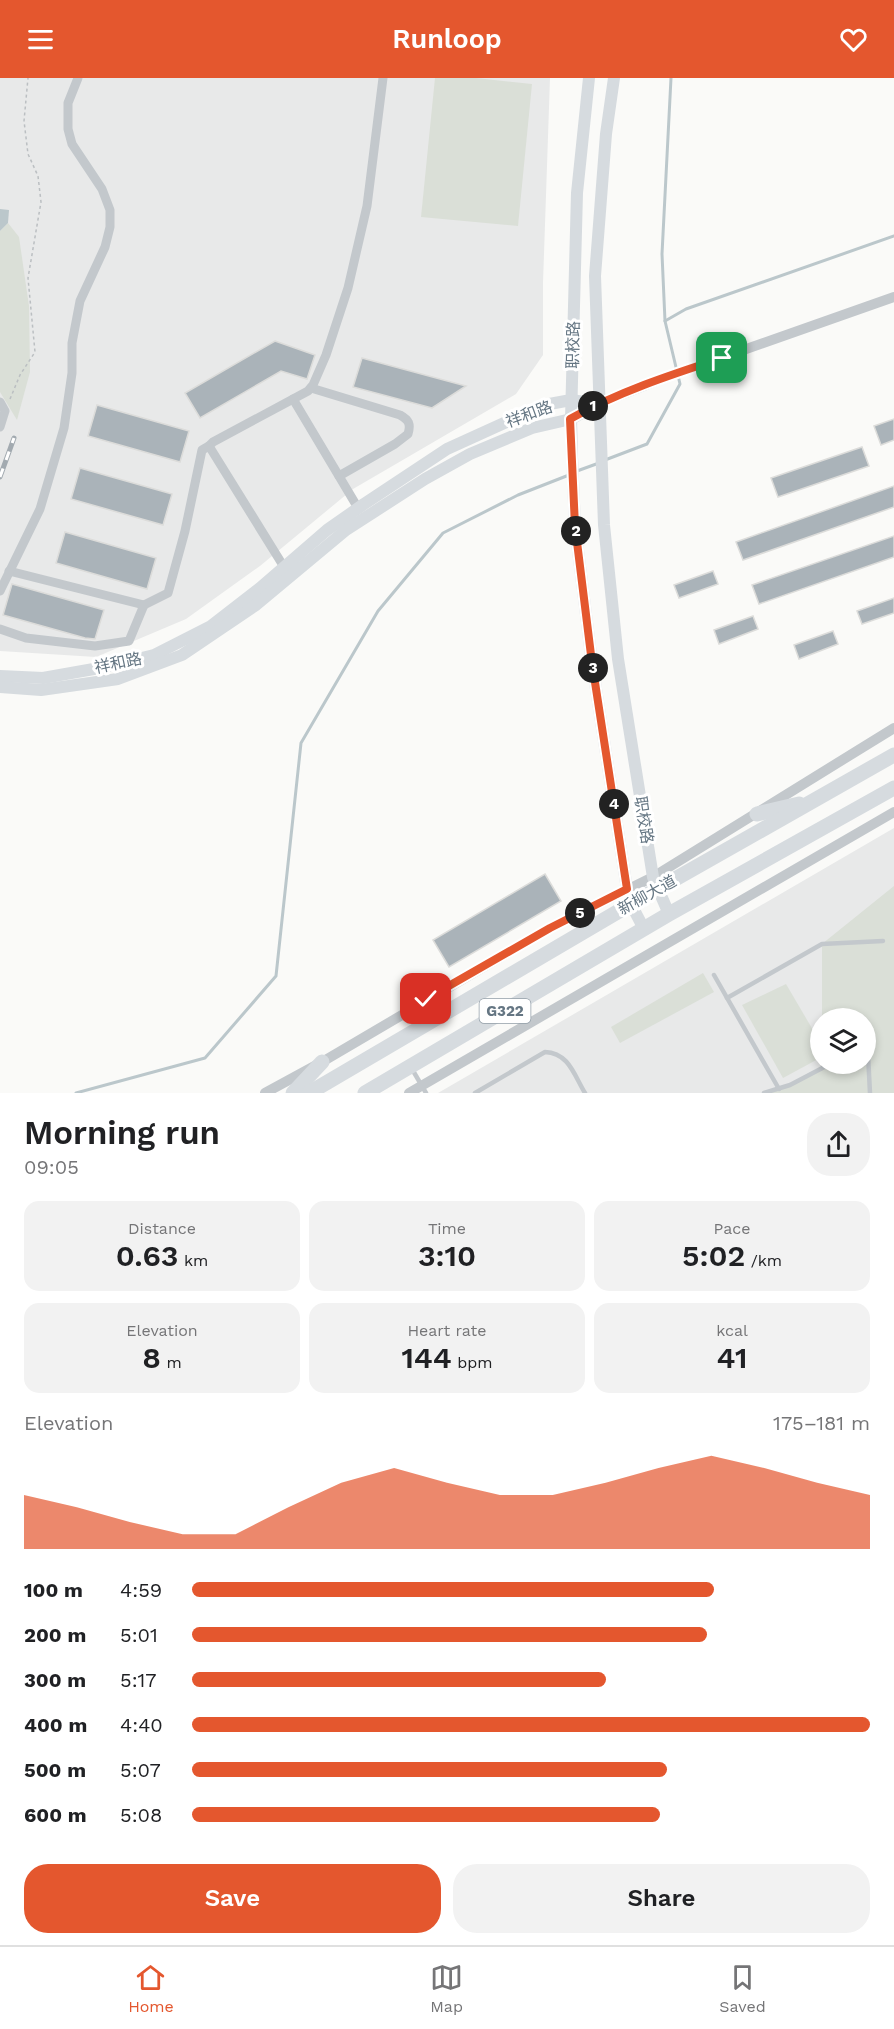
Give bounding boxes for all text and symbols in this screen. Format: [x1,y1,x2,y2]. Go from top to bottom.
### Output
icon: menu [24,23,57,56]
text: Runloop [392,23,502,55]
icon: heart [837,23,870,56]
street label: 职校路 [563,321,583,369]
pin [696,332,747,383]
icon: arrive [705,341,738,374]
pin: 1 [578,391,608,421]
text: 1 [590,396,596,415]
street label: 祥和路 [503,397,555,431]
pin: 2 [561,516,591,546]
text: 2 [571,521,581,540]
street label: 祥和路 [93,649,143,677]
pin: 3 [578,653,608,683]
text: 3 [588,658,598,677]
pin: 4 [599,789,629,819]
text: 4 [609,794,619,813]
street label: 职校路 [631,795,657,845]
street label: 新柳大道 [614,871,680,919]
pin: 5 [565,898,595,928]
text: 5 [575,903,585,922]
pin [400,973,451,1024]
icon: check [409,982,442,1015]
road number: G322 [480,999,530,1023]
map controls [810,1008,876,1074]
button: layers [810,1008,876,1074]
text: Morning run [24,1113,220,1152]
button: share [807,1113,870,1176]
text: 09:05 [24,1155,79,1179]
text: Distance [128,1219,196,1238]
text: Time [428,1219,466,1238]
text: Pace [713,1219,751,1238]
text: 0.63 [116,1238,179,1273]
text: 3:10 [418,1238,476,1273]
text: 5:02 [682,1238,745,1273]
text: km [179,1251,208,1270]
text: /km [745,1251,782,1270]
text: Elevation [126,1321,198,1340]
text: Heart rate [407,1321,487,1340]
text: kcal [716,1321,748,1340]
text: 8 [142,1340,161,1375]
text: 144 [401,1340,452,1375]
text: 41 [717,1340,747,1375]
text: m [161,1353,182,1372]
text: bpm [452,1353,493,1372]
text: Elevation [24,1411,113,1435]
text: 175–181 m [773,1411,870,1435]
text: 100 m [24,1578,83,1602]
text: 4:59 [120,1578,162,1602]
text: 200 m [24,1623,86,1647]
text: 5:01 [120,1623,158,1647]
text: 300 m [24,1668,86,1692]
text: 5:17 [120,1668,157,1692]
text: 400 m [24,1713,87,1737]
text: 4:40 [120,1713,163,1737]
text: 500 m [24,1758,86,1782]
text: 5:07 [120,1758,161,1782]
text: 600 m [24,1803,87,1827]
text: 5:08 [120,1803,162,1827]
button: Save [24,1864,441,1933]
button: Share [453,1864,870,1933]
tab: Home [128,1961,174,2016]
tab: Map [430,1961,463,2016]
tab: Saved [719,1961,766,2016]

